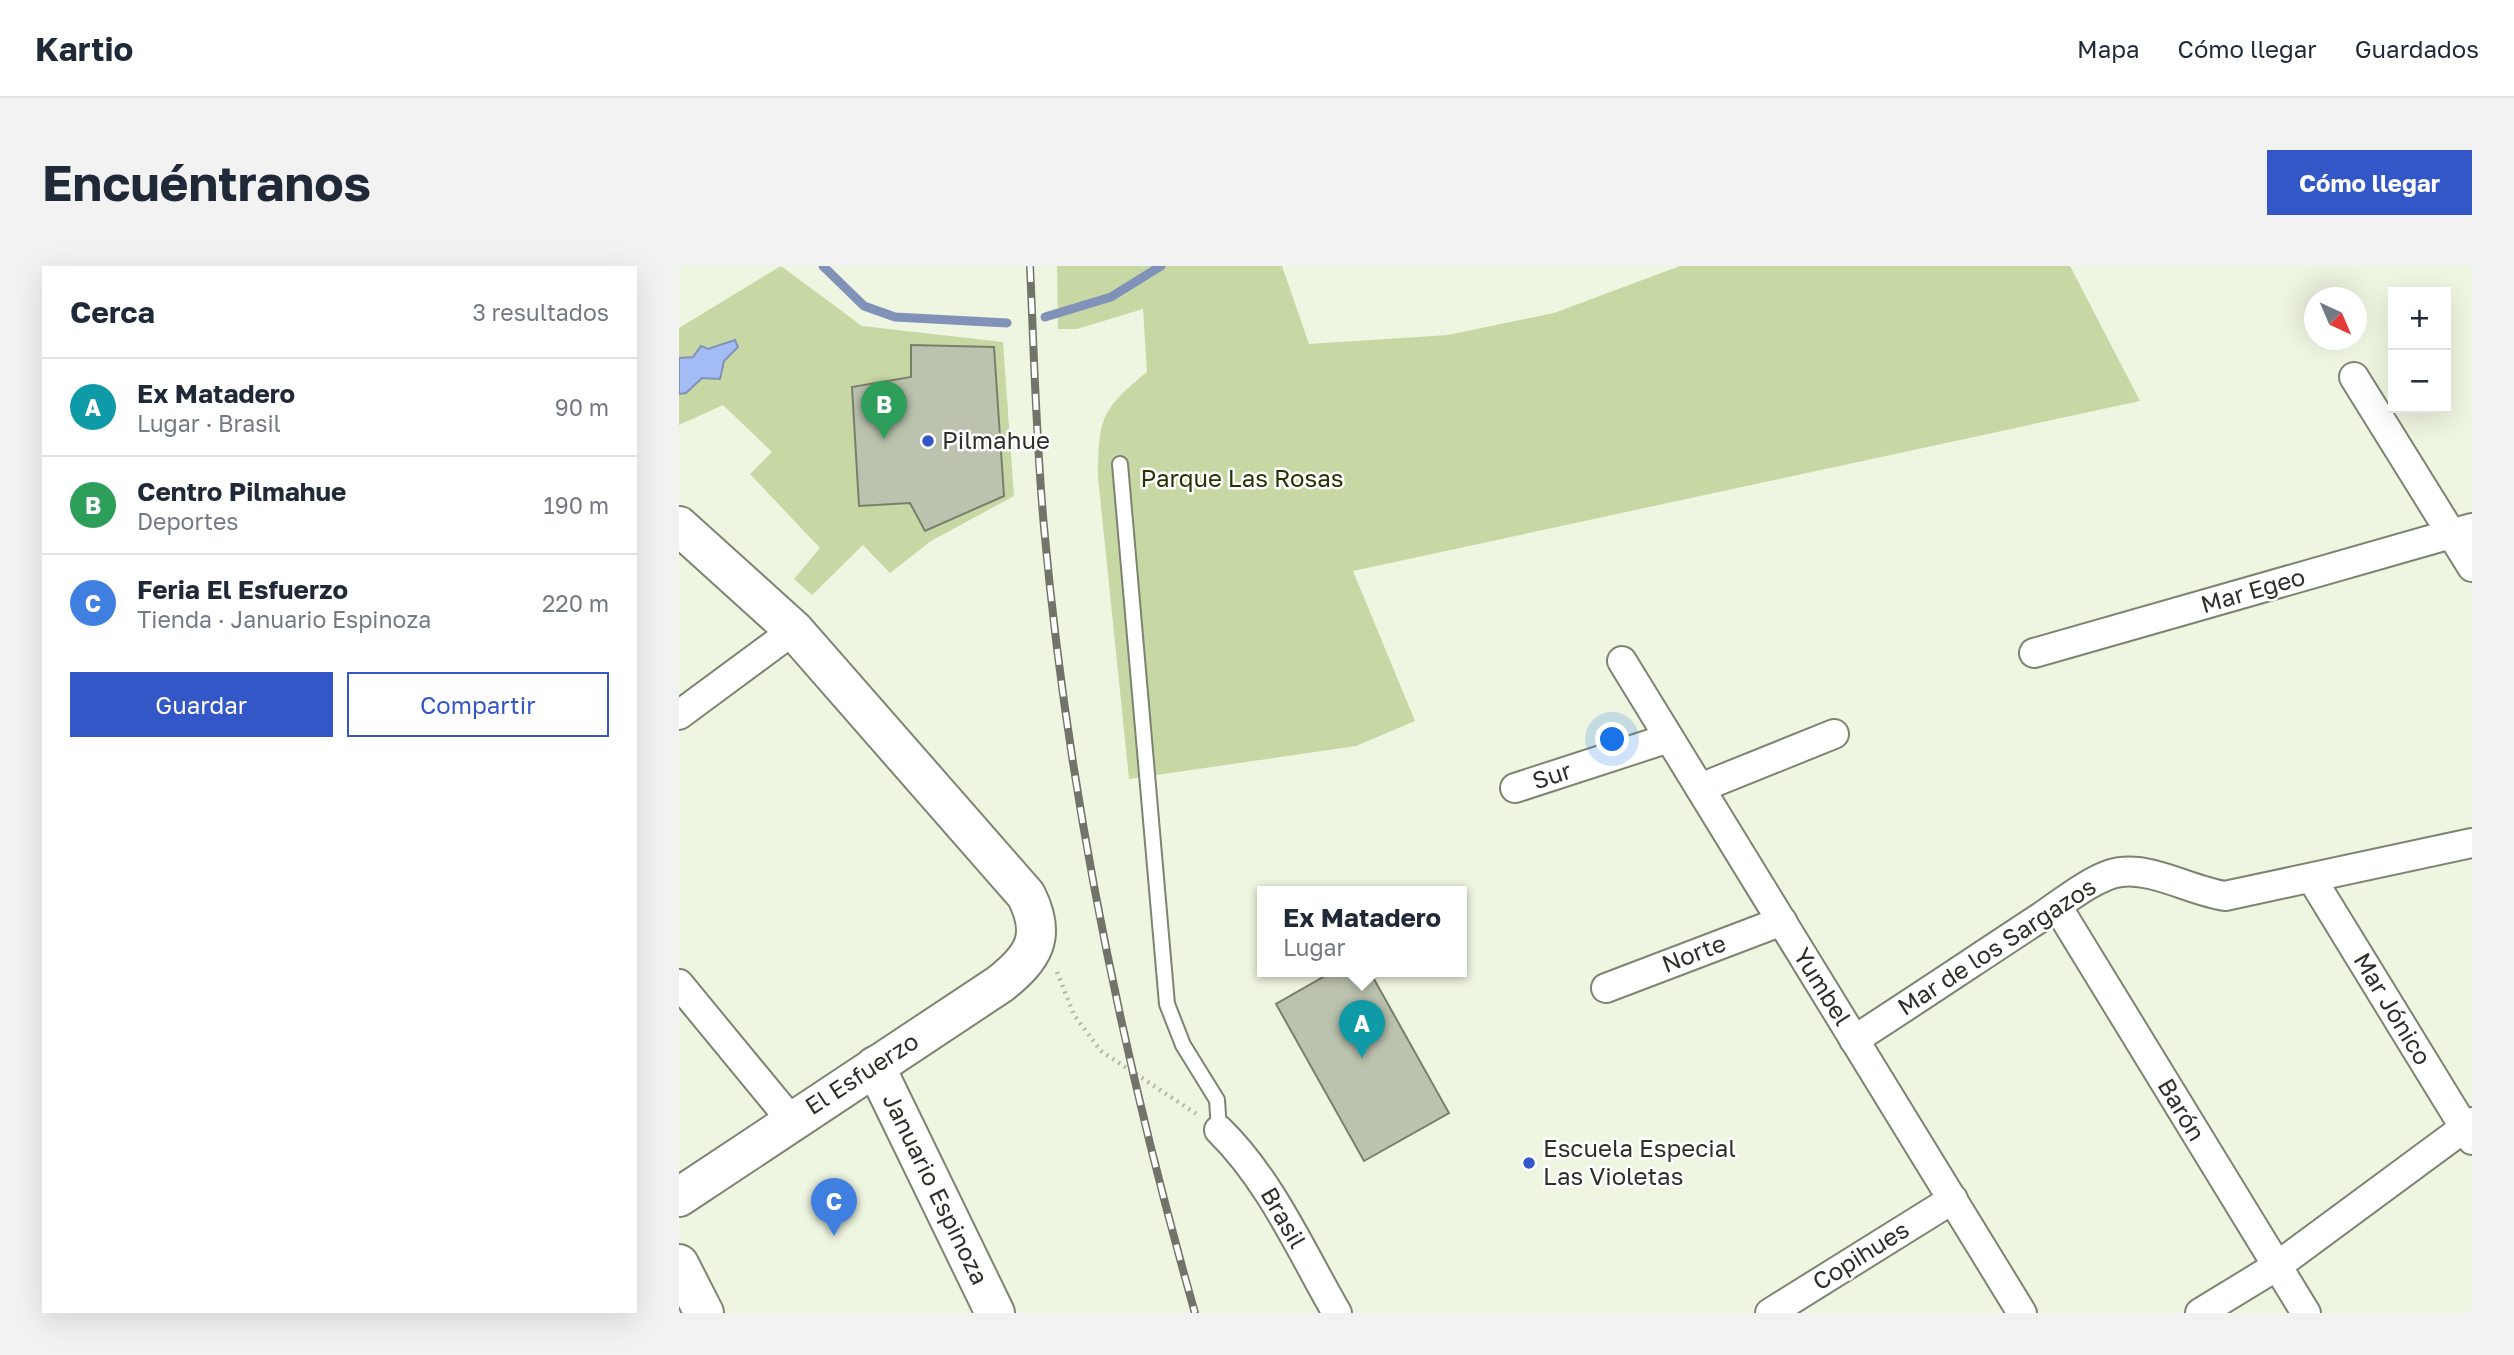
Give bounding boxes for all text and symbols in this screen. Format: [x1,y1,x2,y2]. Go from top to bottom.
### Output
text: Kartio [35,29,133,68]
text: Mapa [2077,34,2140,63]
text: Cómo llegar [2178,34,2317,63]
text: Guardados [2355,34,2479,63]
button: Cómo llegar [2267,150,2472,215]
text: Encuéntranos [42,153,371,212]
north arrow [2304,287,2367,350]
map controls [2388,287,2451,413]
button: + [2388,287,2451,350]
text: Cerca [70,294,155,330]
text: 3 resultados [472,298,609,326]
button: − [2388,350,2451,413]
text: Ex Matadero [137,378,295,409]
pin: B [861,381,907,439]
text: A [85,393,101,421]
text: 90 m [555,393,609,421]
text: Lugar · Brasil [137,409,281,437]
place label: Pilmahue [942,425,1050,454]
marker: Pilmahue [920,433,936,449]
park label: Parque Las Rosas [1140,463,1344,492]
text: Centro Pilmahue [137,476,346,507]
text: B [85,491,101,519]
text: 190 m [544,491,609,519]
text: Deportes [137,507,239,535]
street label: Mar Egeo [2197,561,2308,618]
text: Feria El Esfuerzo [137,574,348,605]
text: C [85,589,101,617]
text: 220 m [542,589,609,617]
text: Tienda · Januario Espinoza [137,605,431,633]
button: Guardar [70,672,333,737]
button: Compartir [347,672,609,737]
your location [1595,722,1629,756]
street label: Sur [1528,755,1575,794]
street label: Mar de los Sargazos [1892,871,2101,1021]
popup [1257,886,1467,977]
text: Ex Matadero [1283,902,1441,933]
street label: Norte [1657,927,1729,978]
text: Lugar [1283,933,1346,961]
street label: Yumbel [1788,942,1858,1030]
street label: Mar Jónico [2348,947,2438,1070]
pin: A [1339,1000,1385,1058]
street label: El Esfuerzo [799,1025,923,1120]
street label: Barón [2152,1073,2212,1146]
street label: Januario Espinoza [877,1088,995,1289]
place label: Escuela Especial Las Violetas [1543,1133,1736,1190]
marker: Escuela Especial Las Violetas [1521,1155,1537,1171]
pin: C [811,1178,857,1236]
street label: Brasil [1255,1182,1313,1253]
street label: Copihues [1807,1214,1914,1296]

